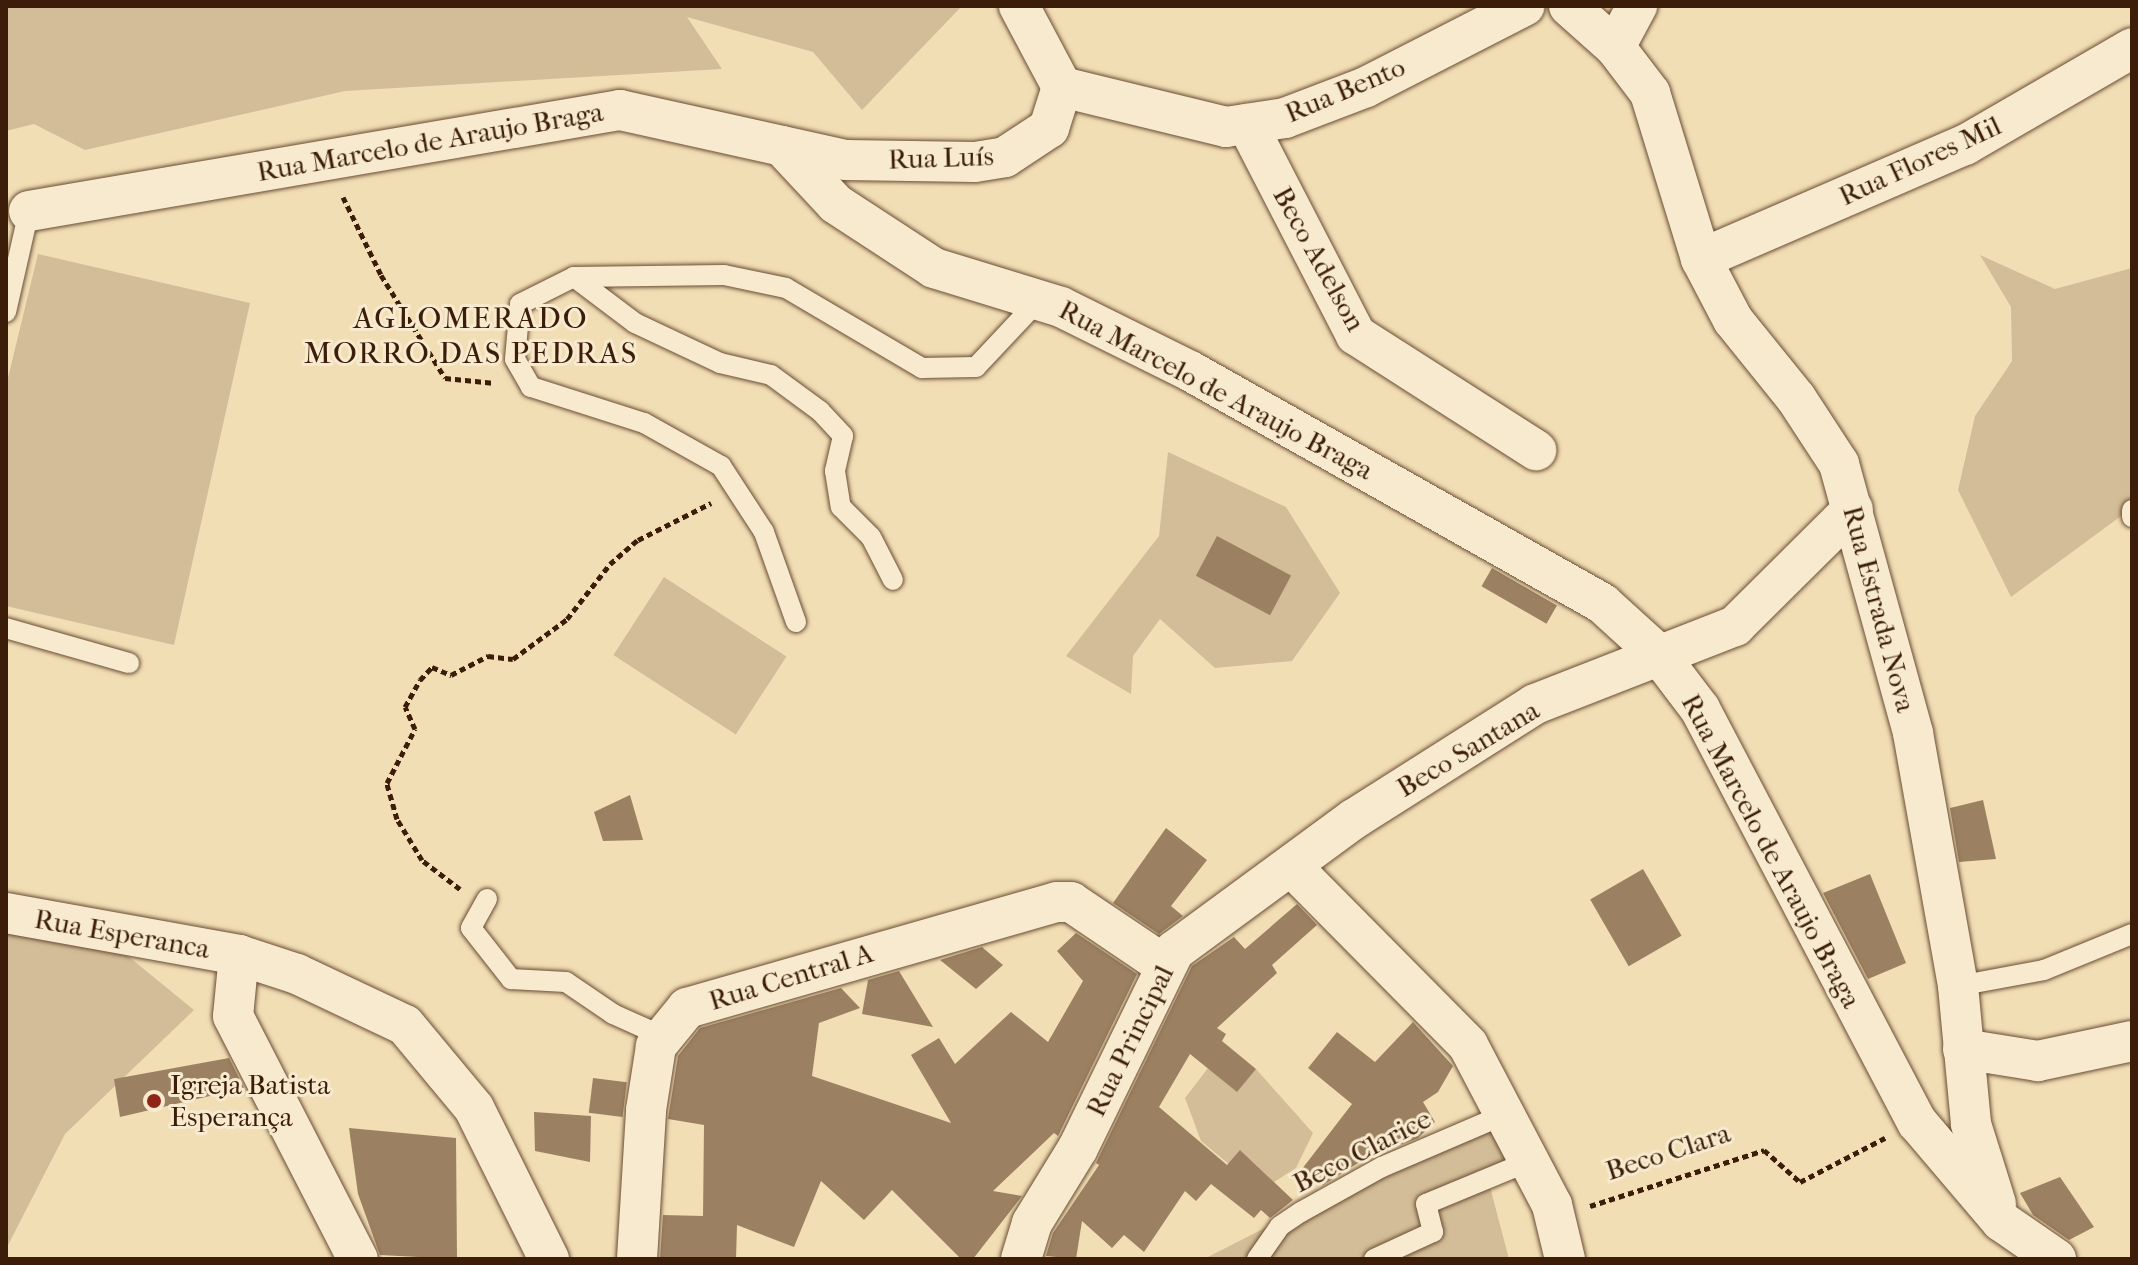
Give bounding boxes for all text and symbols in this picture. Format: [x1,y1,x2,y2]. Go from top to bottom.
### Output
street label: Rua Bento [1280,50,1410,130]
street label: Rua Marcelo de Araujo Braga [254,95,606,189]
street label: Rua Flores Mil [1834,109,2006,213]
street label: Rua Luís [887,139,995,177]
street label: Beco Adelson [1265,181,1373,337]
street label: Rua Marcelo de Araujo Braga [1053,293,1379,487]
district label: AGLOMERADO MORRO DAS PEDRAS [304,301,638,372]
street label: Rua Estrada Nova [1835,502,1923,716]
street label: Rua Marcelo de Araujo Braga [1674,688,1868,1014]
street label: Beco Santana [1391,693,1545,805]
street label: Rua Esperanca [32,902,212,966]
street label: Rua Central A [705,936,877,1018]
street label: Rua Principal [1079,960,1181,1122]
place label: Igreja Batista Esperança [170,1068,330,1134]
marker: Igreja Batista Esperança [145,1092,163,1110]
street label: Beco Clarice [1287,1102,1437,1200]
street label: Beco Clara [1601,1116,1735,1188]

